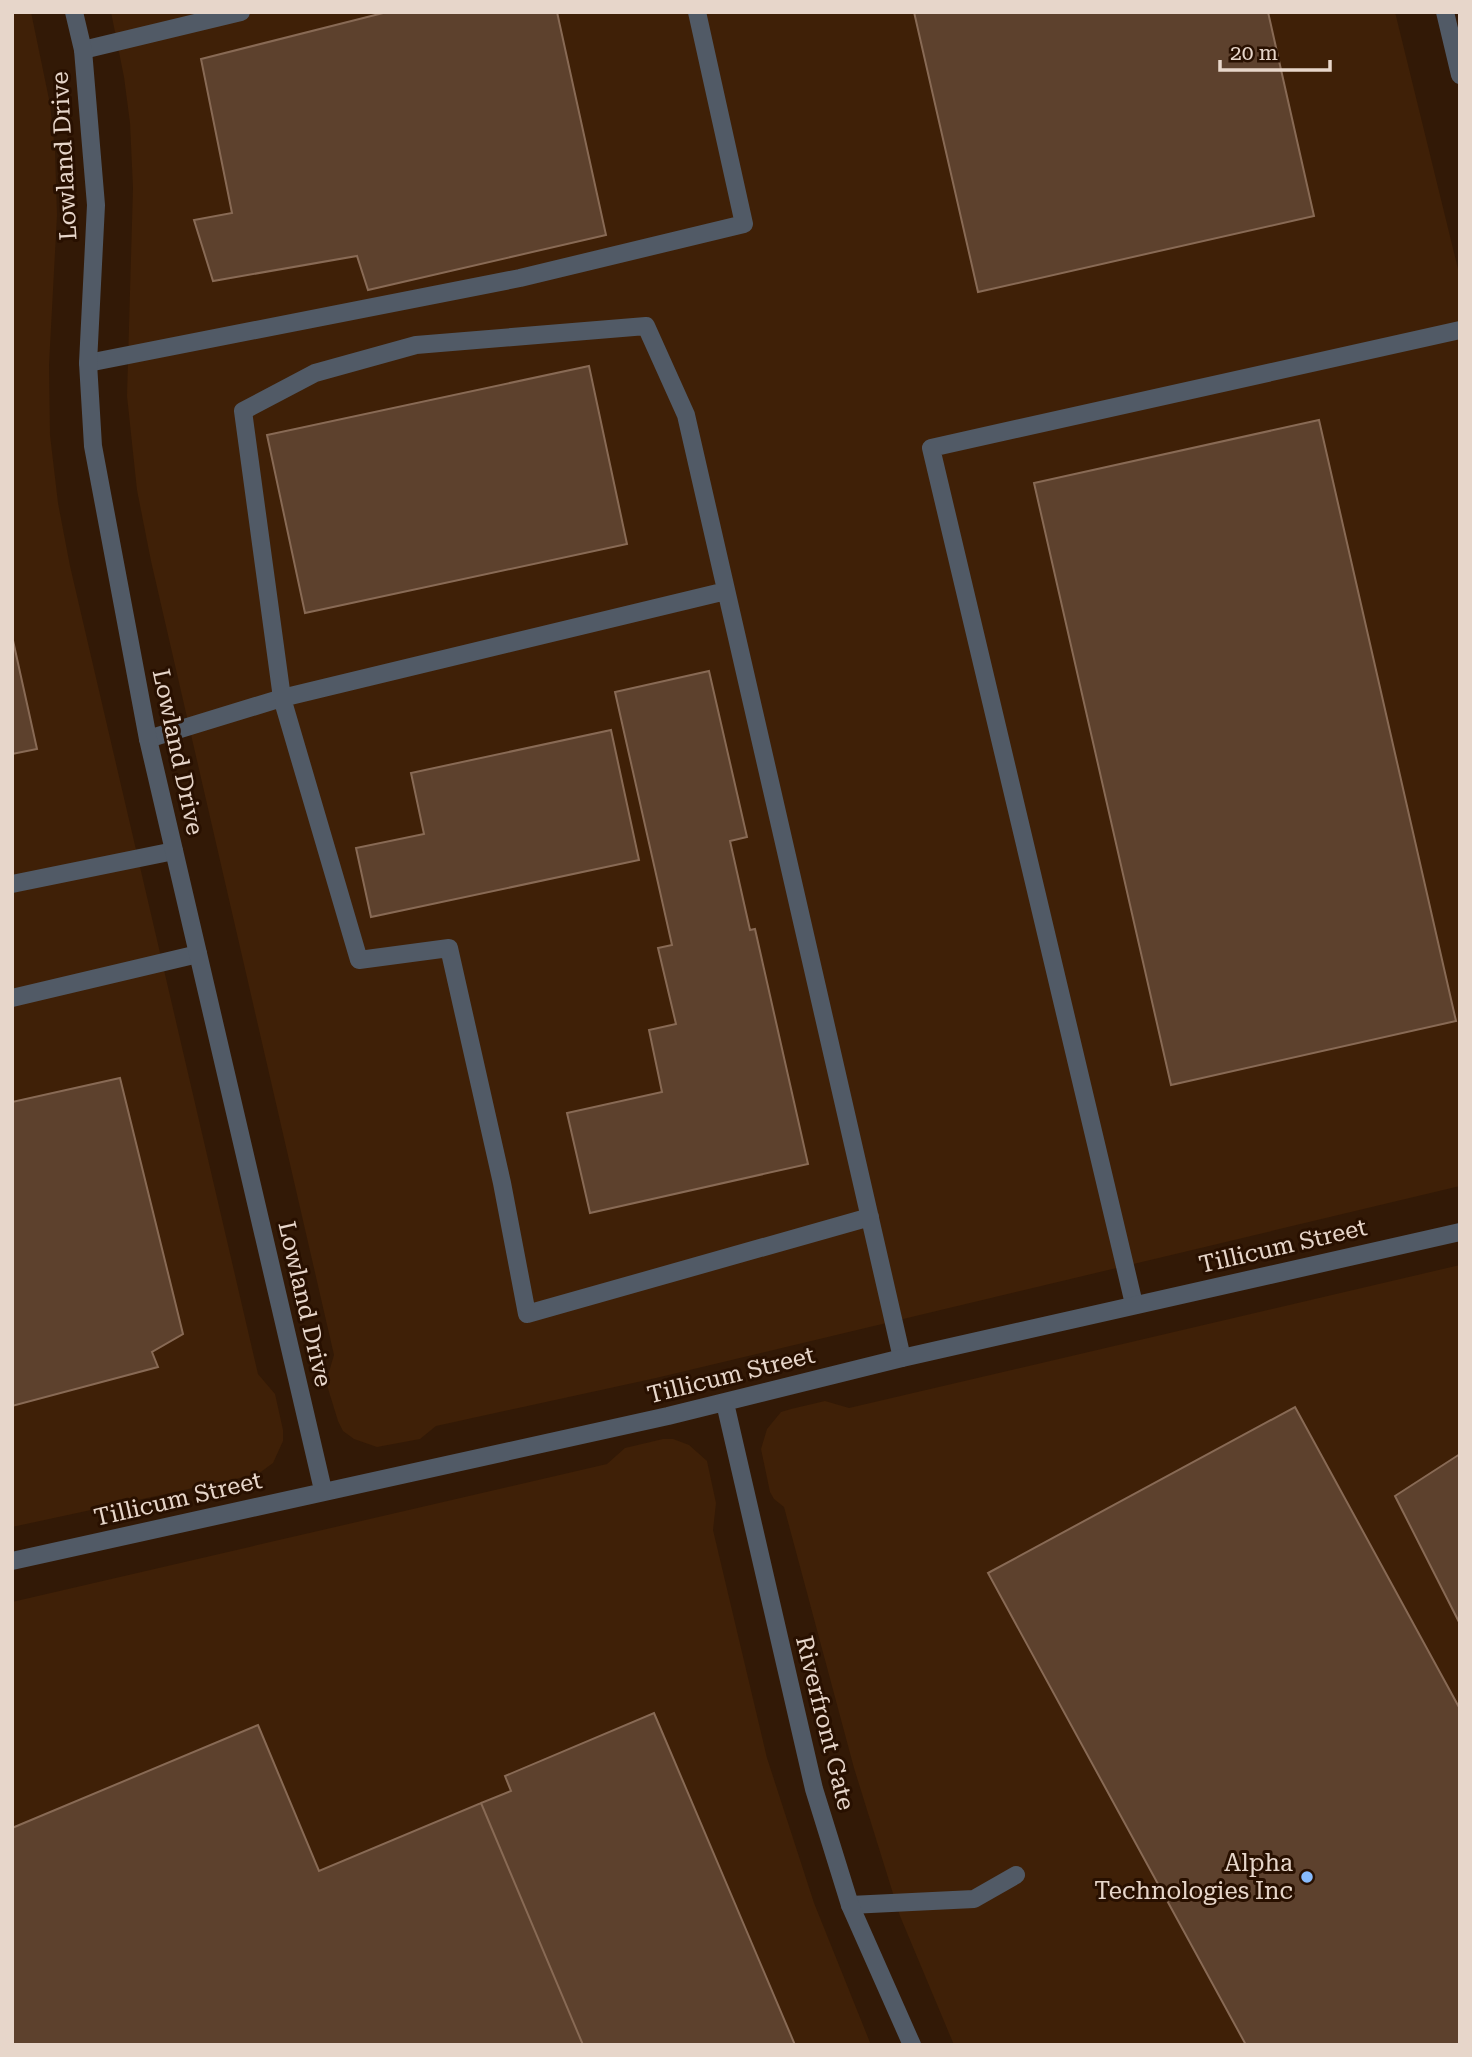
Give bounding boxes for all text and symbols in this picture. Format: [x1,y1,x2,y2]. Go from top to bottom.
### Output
scale bar [1220,28,1330,72]
text: 20 m [1230,41,1278,65]
street label: Lowland Drive [46,71,82,241]
street label: Lowland Drive [147,666,209,838]
street label: Tillicum Street [1196,1213,1370,1279]
street label: Lowland Drive [272,1218,338,1390]
street label: Tillicum Street [644,1341,818,1409]
street label: Tillicum Street [91,1466,265,1532]
street label: Riverfront Gate [790,1633,860,1813]
place label: Alpha Technologies Inc [1094,1849,1293,1905]
marker: Alpha Technologies Inc [1299,1869,1315,1885]

